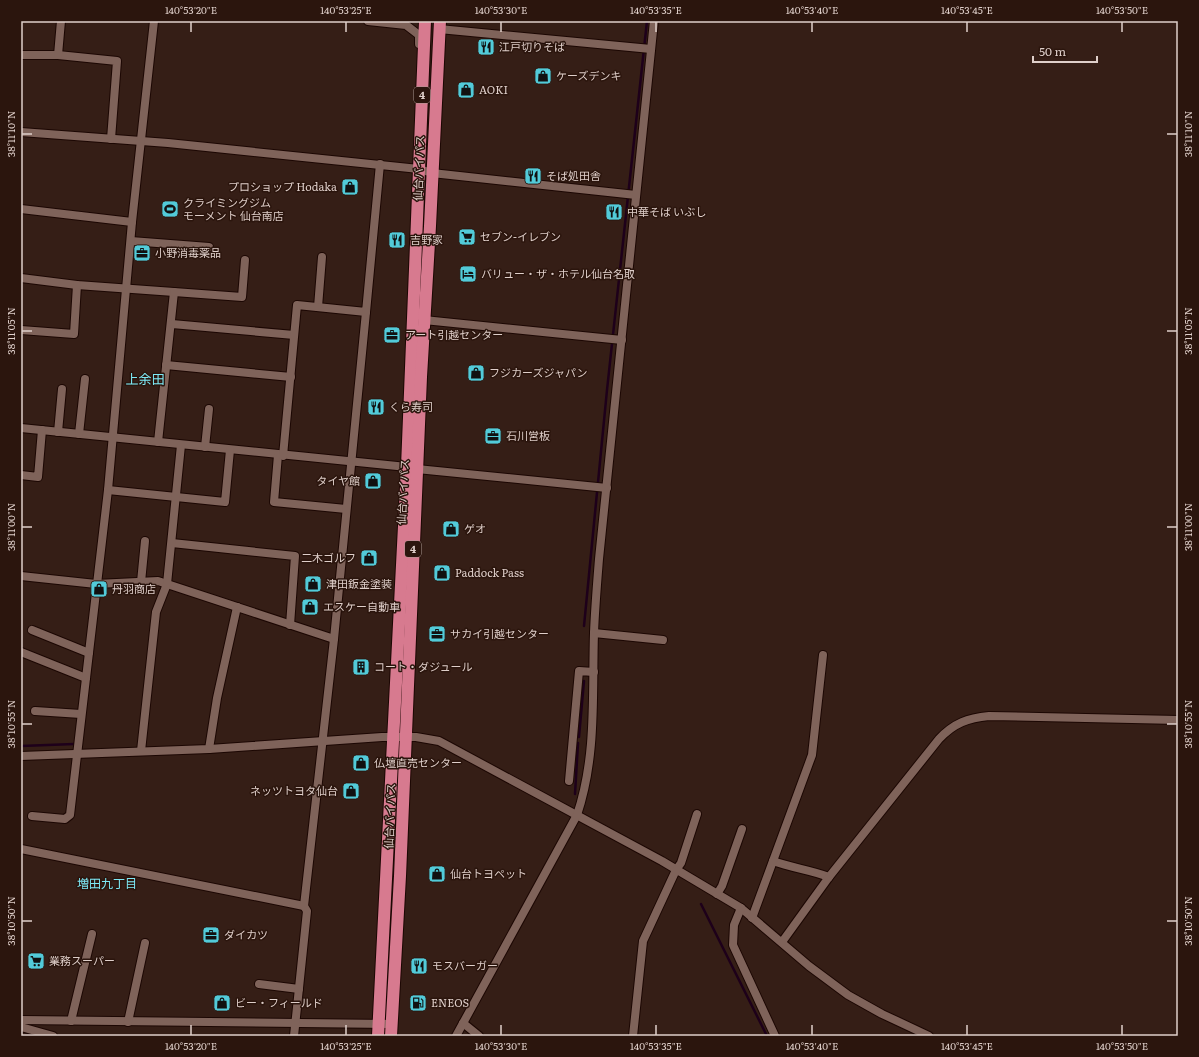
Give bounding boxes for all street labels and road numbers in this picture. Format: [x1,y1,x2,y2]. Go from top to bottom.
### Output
road number: 4 [414,87,430,103]
street label: 仙台バイパス [409,135,427,201]
street label: 仙台バイパス [392,459,412,525]
road number: 4 [405,541,421,557]
street label: 仙台バイパス [380,783,398,849]

